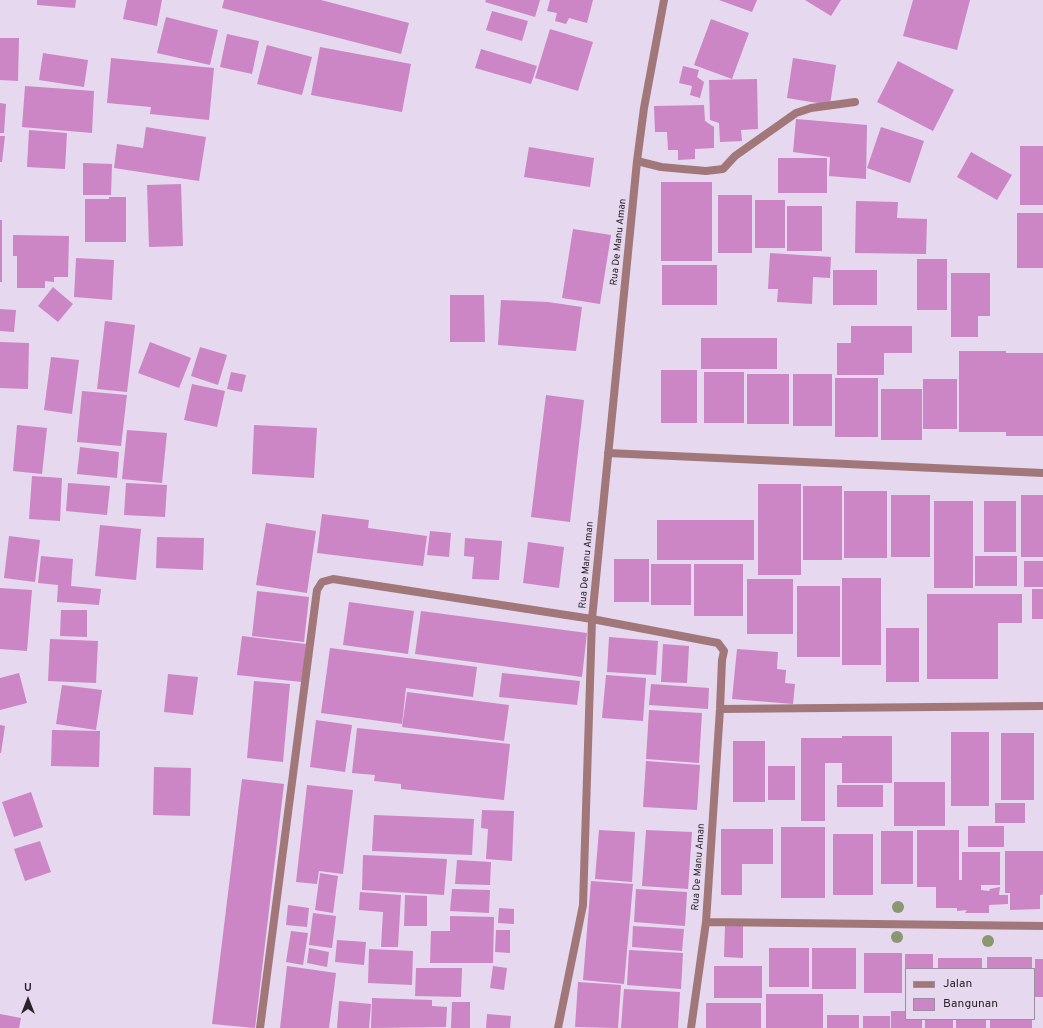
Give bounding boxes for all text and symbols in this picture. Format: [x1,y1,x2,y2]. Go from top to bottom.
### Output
street label: Rua De Manu Aman [608,198,630,286]
street label: Rua De Manu Aman [577,521,597,609]
street label: Rua De Manu Aman [690,823,708,911]
legend [905,968,1035,1020]
text: Jalan [943,976,972,992]
north arrow [8,980,48,1020]
text: U [24,981,32,995]
text: Bangunan [943,996,998,1012]

